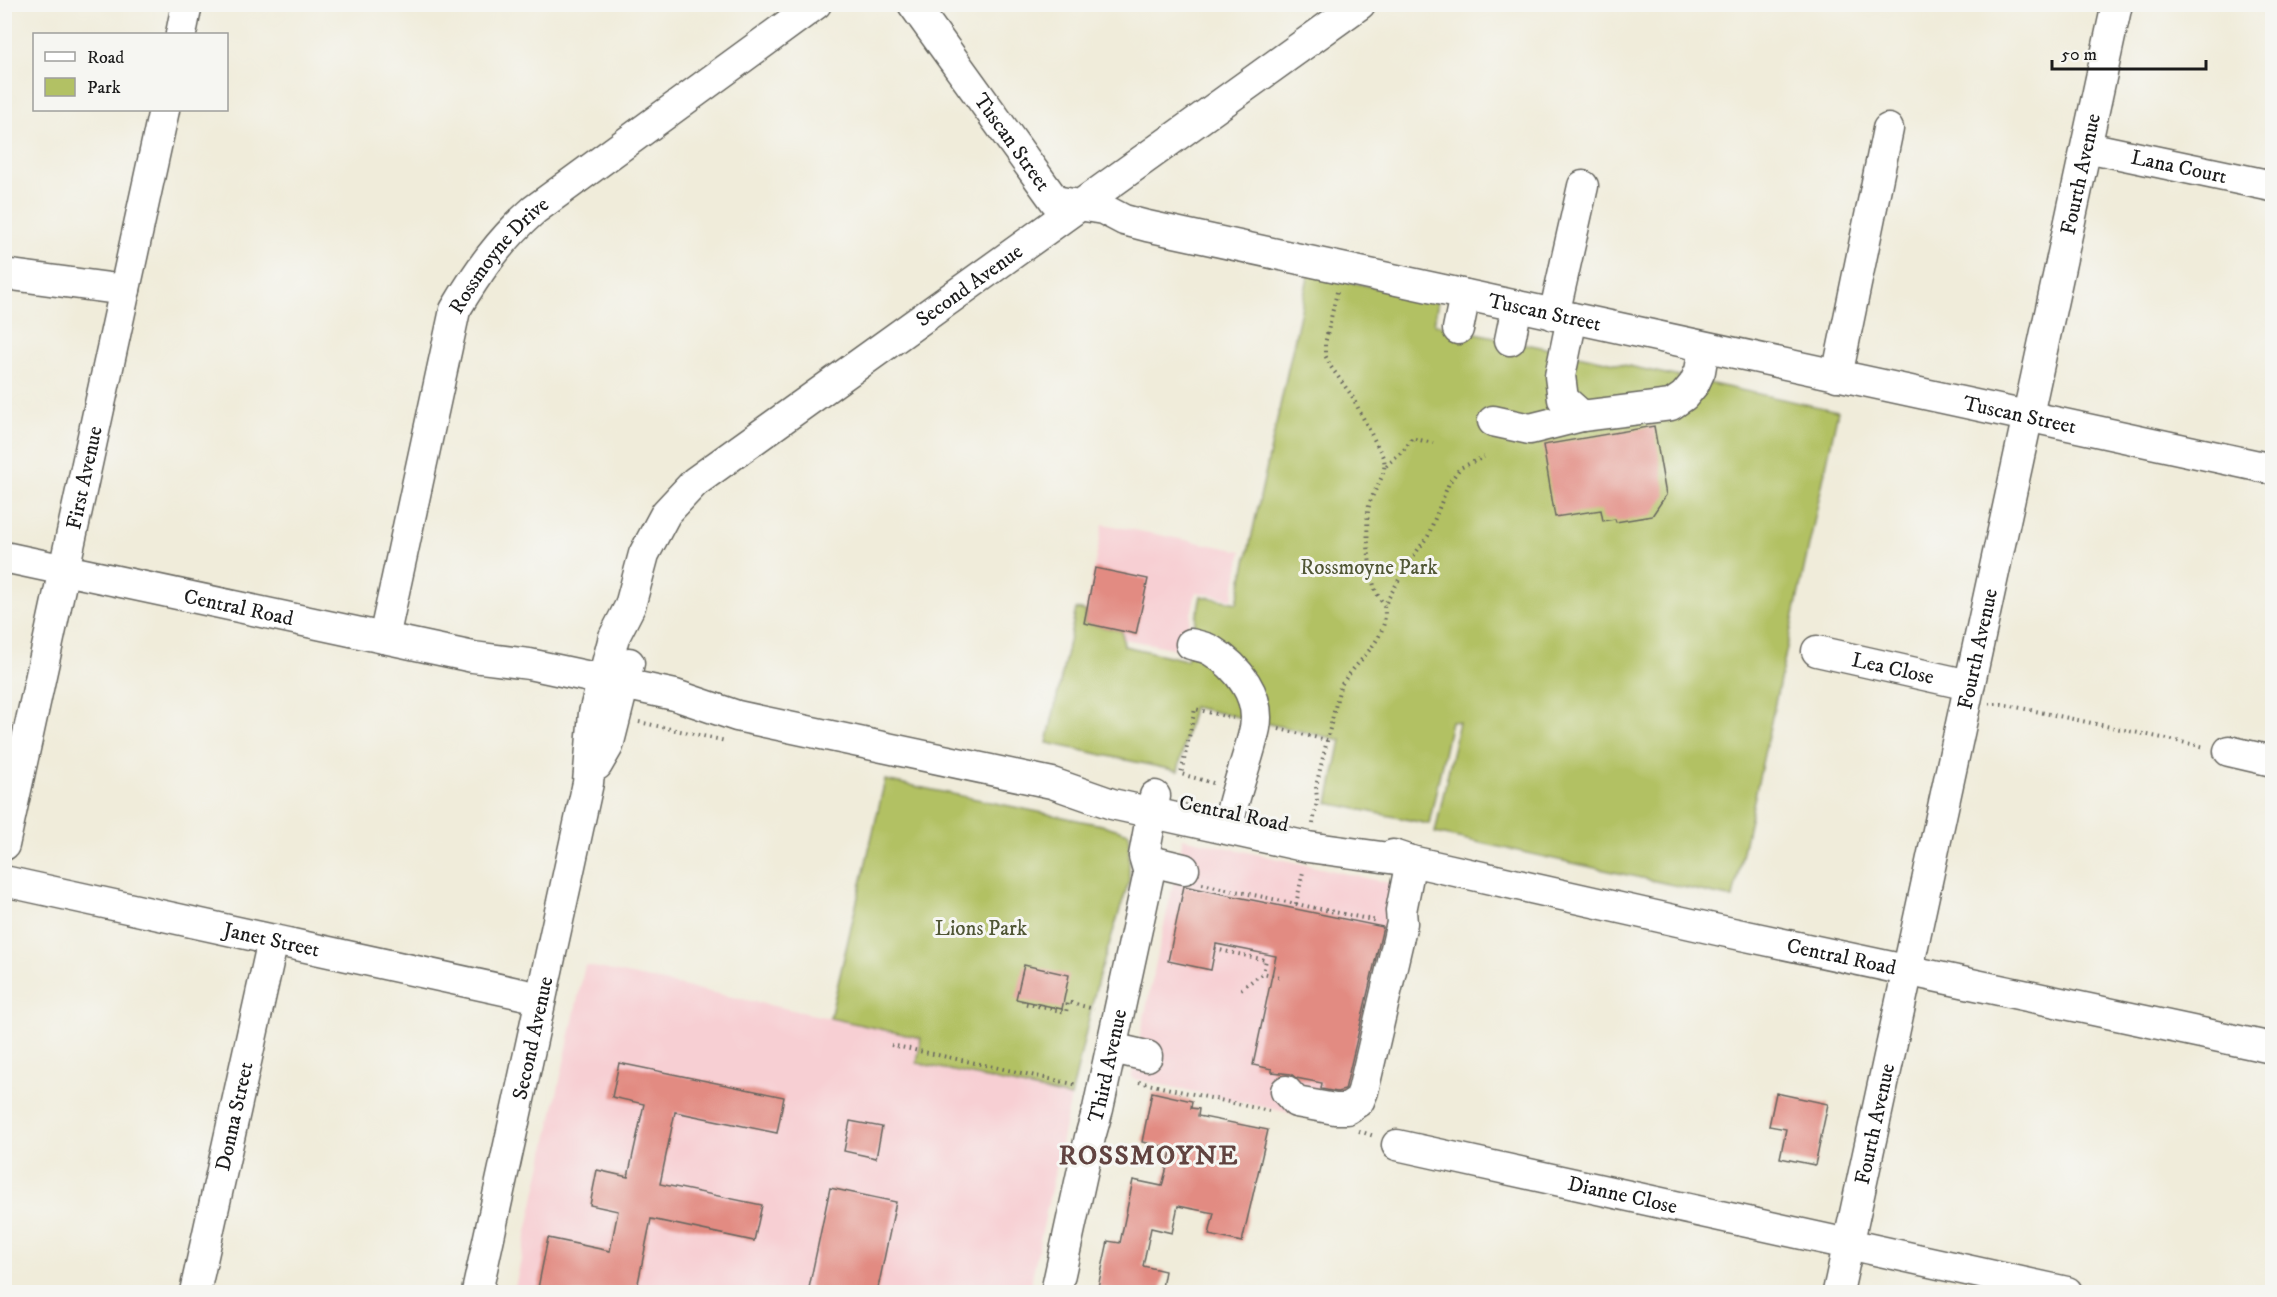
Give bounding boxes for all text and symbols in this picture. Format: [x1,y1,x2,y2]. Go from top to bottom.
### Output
legend [33,33,228,111]
scale bar [2052,33,2206,71]
text: 50 m [2061,44,2097,66]
text: Road [87,47,124,69]
text: Park [87,77,121,99]
street label: Tuscan Street [968,88,1056,197]
street label: Fourth Avenue [2055,111,2107,237]
street label: Lana Court [2128,145,2229,190]
street label: Rossmoyne Drive [444,191,555,319]
street label: Second Avenue [911,238,1028,333]
street label: Tuscan Street [1486,288,1604,338]
street label: Tuscan Street [1961,391,2079,440]
street label: First Avenue [61,423,109,532]
park label: Rossmoyne Park [1300,555,1438,581]
street label: Central Road [181,584,296,632]
street label: Fourth Avenue [1953,586,2004,712]
street label: Lea Close [1849,647,1937,691]
street label: Central Road [1177,790,1291,838]
park label: Lions Park [935,916,1028,942]
street label: Janet Street [219,917,322,964]
street label: Central Road [1784,933,1899,982]
street label: Second Avenue [507,974,560,1102]
street label: Third Avenue [1083,1006,1133,1126]
street label: Donna Street [210,1059,260,1173]
street label: Fourth Avenue [1850,1061,1901,1187]
district label: ROSSMOYNE [1059,1139,1239,1173]
street label: Dianne Close [1565,1171,1680,1220]

